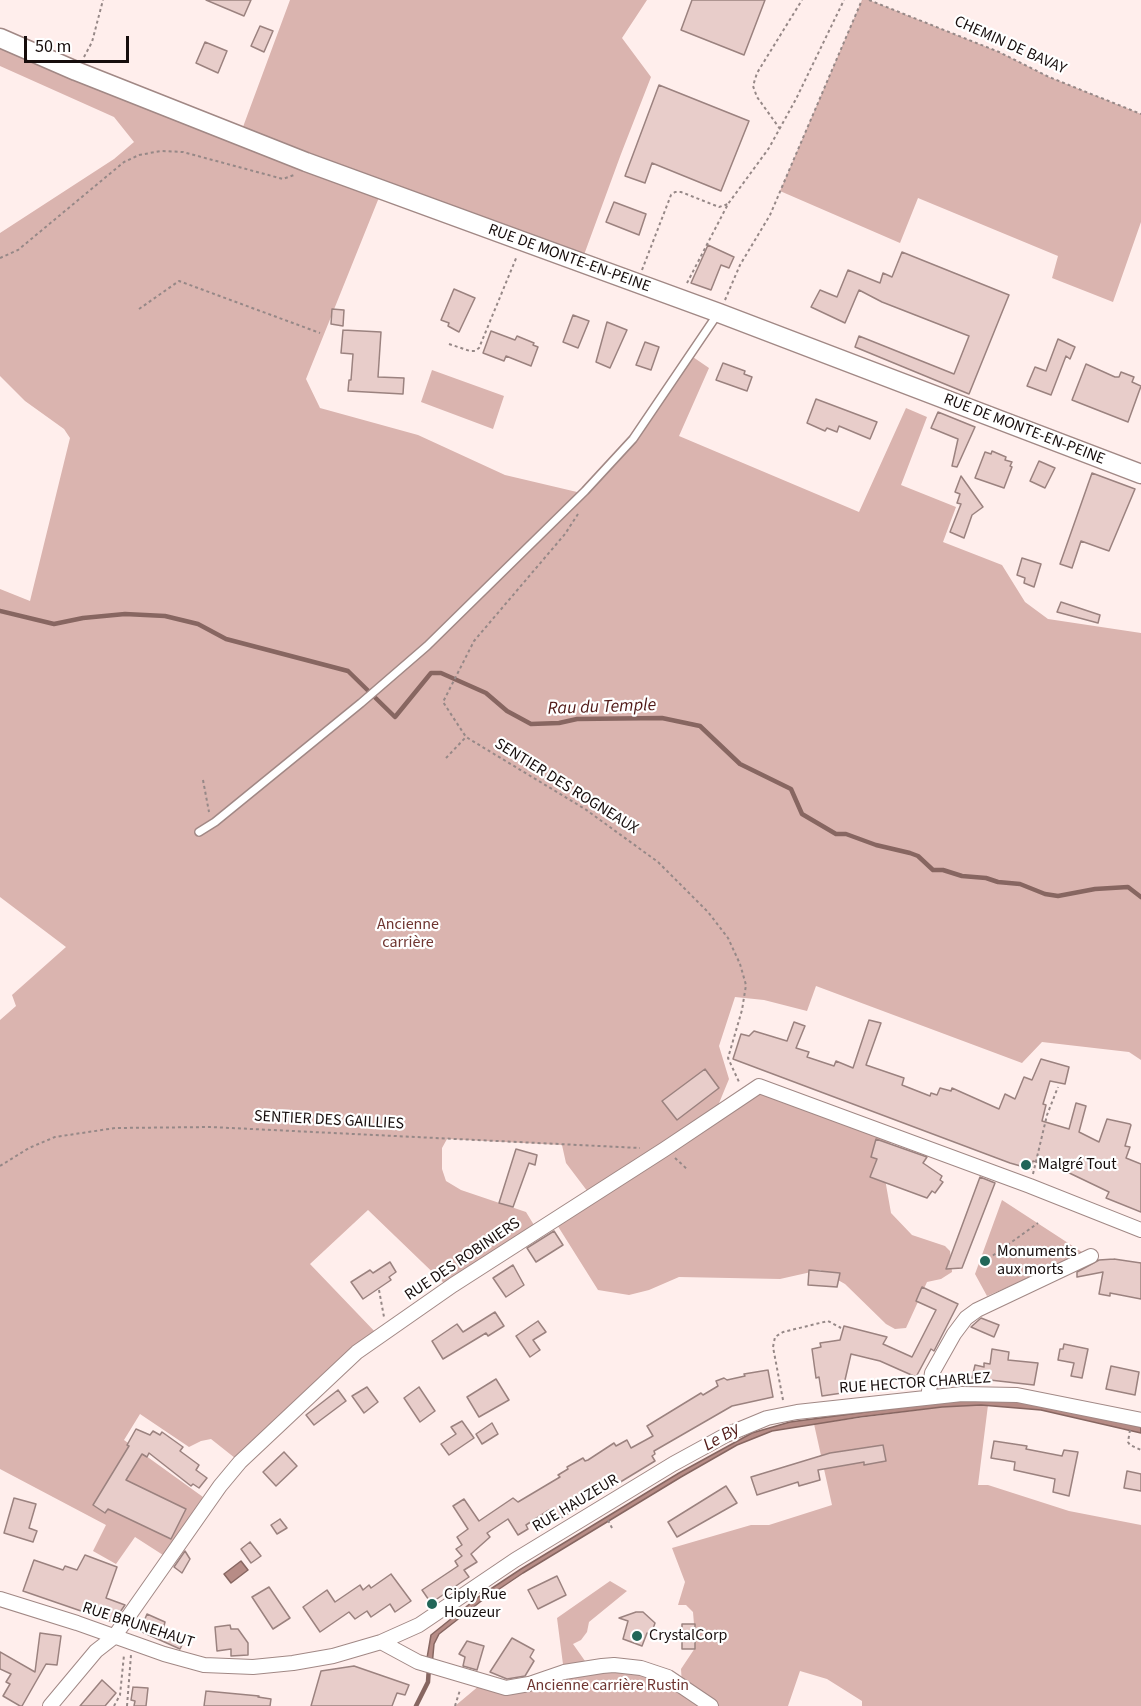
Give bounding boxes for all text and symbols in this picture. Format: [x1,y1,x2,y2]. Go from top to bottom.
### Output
street label: CHEMIN DE BAVAY [951,13,1069,79]
scale bar [27,24,132,62]
text: 50 m [35,34,71,59]
street label: RUE DE MONTE-EN-PEINE [485,221,653,297]
street label: RUE DE MONTE-EN-PEINE [941,390,1107,470]
water label: Rau du Temple [547,695,657,721]
street label: SENTIER DES ROGNEAUX [490,735,642,839]
park label: Ancienne carrière [377,915,439,953]
street label: SENTIER DES GAILLIES [253,1107,405,1135]
place label: Malgré Tout [1038,1155,1117,1175]
marker: Malgré Tout [1019,1158,1033,1172]
street label: RUE DES ROBINIERS [402,1214,524,1306]
place label: Monuments aux morts [997,1242,1077,1280]
marker: Monuments aux morts [978,1254,992,1268]
street label: RUE HECTOR CHARLEZ [838,1369,992,1399]
water label: Le By [700,1419,744,1457]
street label: RUE HAUZEUR [530,1471,622,1537]
place label: Ciply Rue Houzeur [444,1585,506,1623]
marker: Ciply Rue Houzeur [425,1597,439,1611]
street label: RUE BRUNEHAUT [80,1599,196,1653]
place label: CrystalCorp [649,1626,727,1646]
marker: CrystalCorp [630,1629,644,1643]
park label: Ancienne carrière Rustin [527,1676,689,1696]

